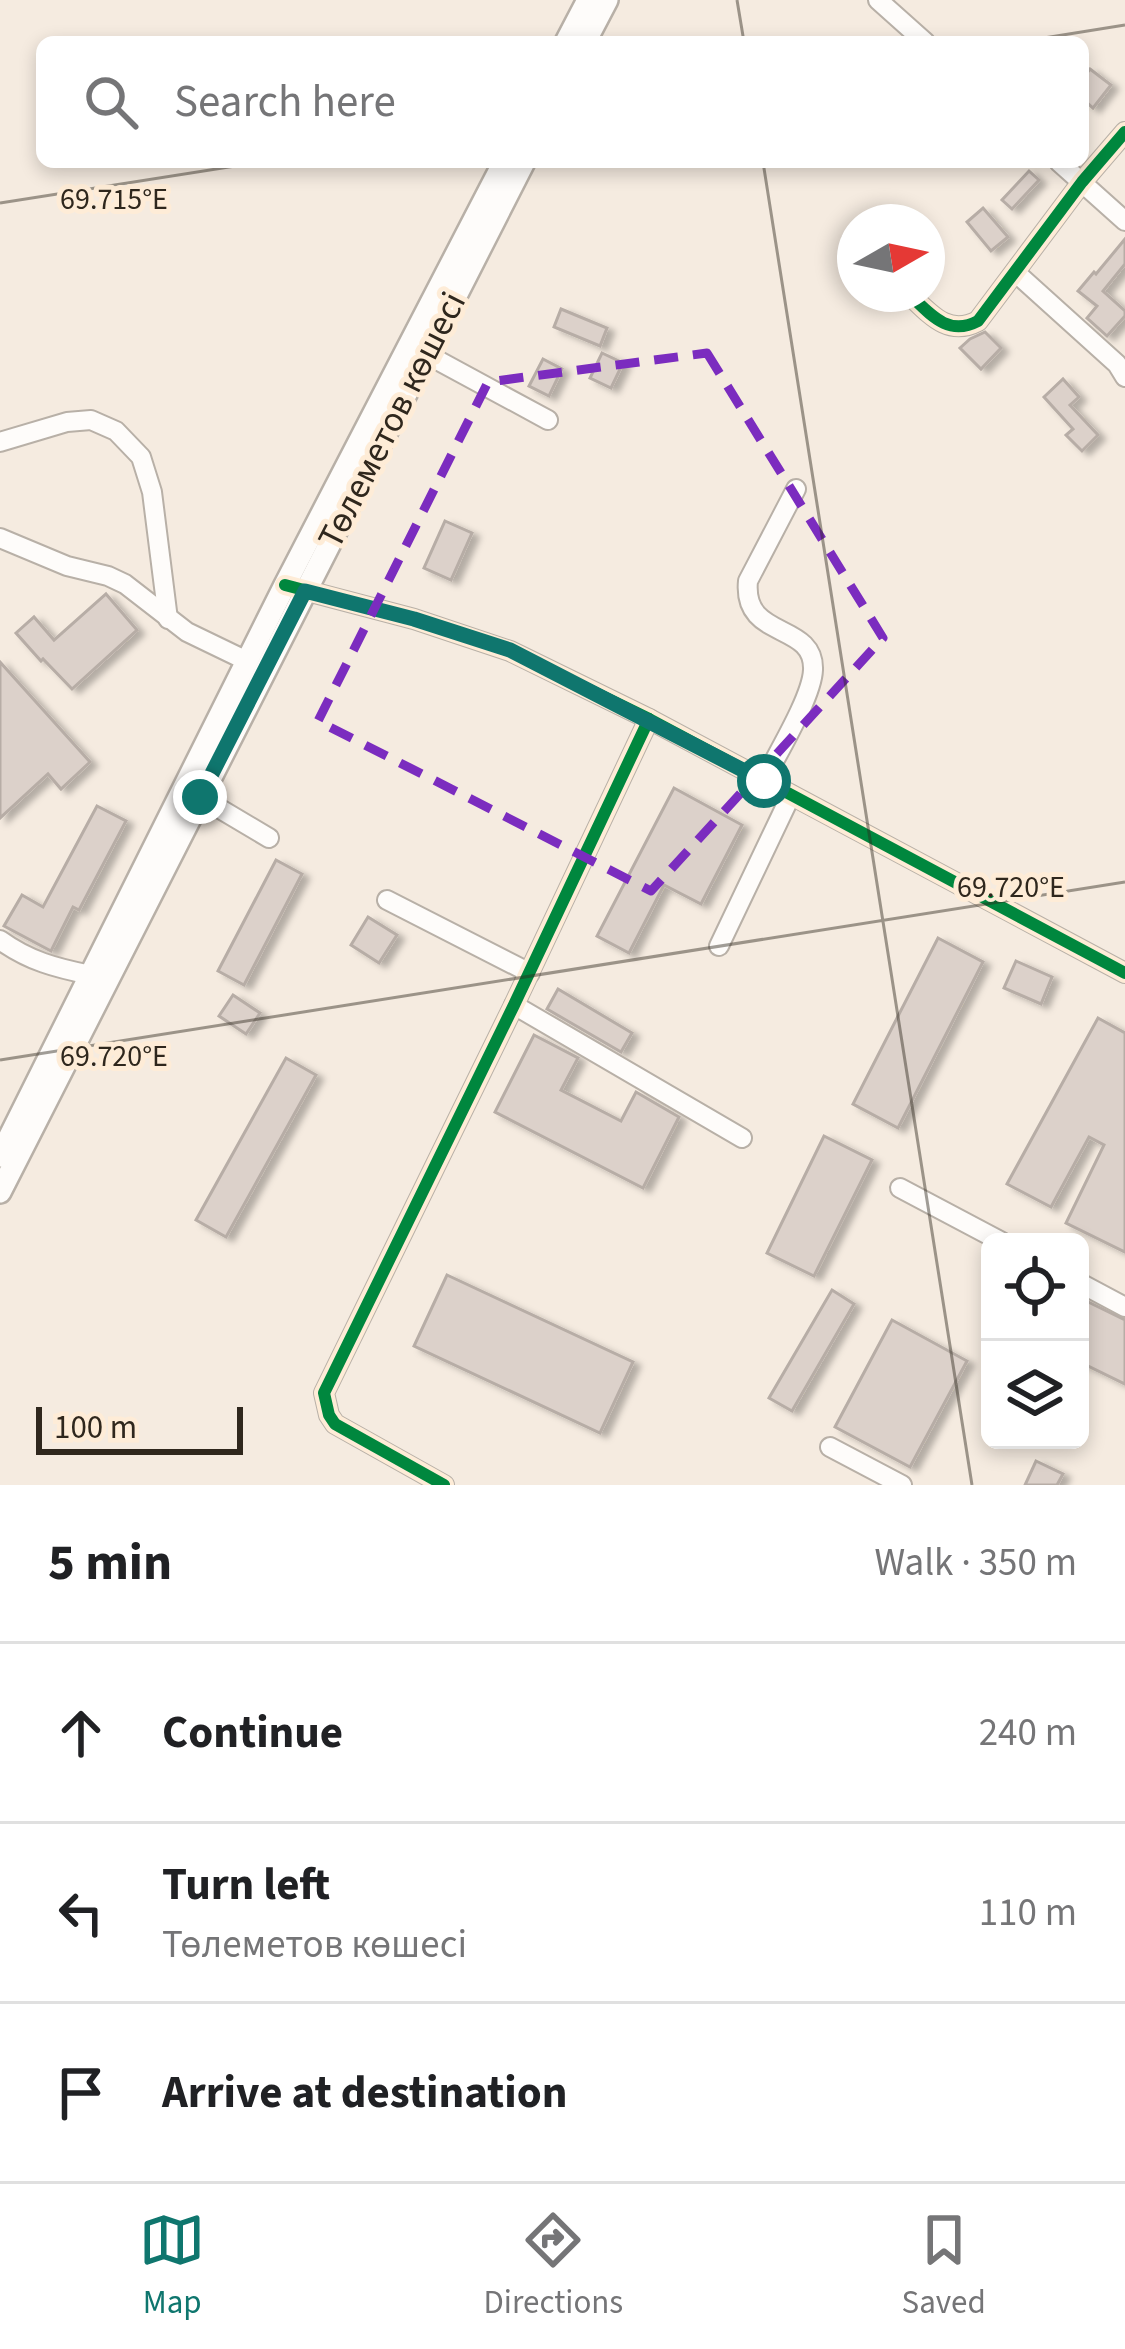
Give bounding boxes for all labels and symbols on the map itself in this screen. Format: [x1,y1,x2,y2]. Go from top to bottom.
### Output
text: 69.715°E [60,178,168,221]
north arrow [837,204,945,312]
street label: Төлеметов көшесі [305,283,479,557]
route start [737,754,791,808]
route end [173,770,227,824]
text: 69.720°E [957,866,1065,909]
text: 69.720°E [60,1035,168,1078]
scale bar [36,1401,243,1454]

